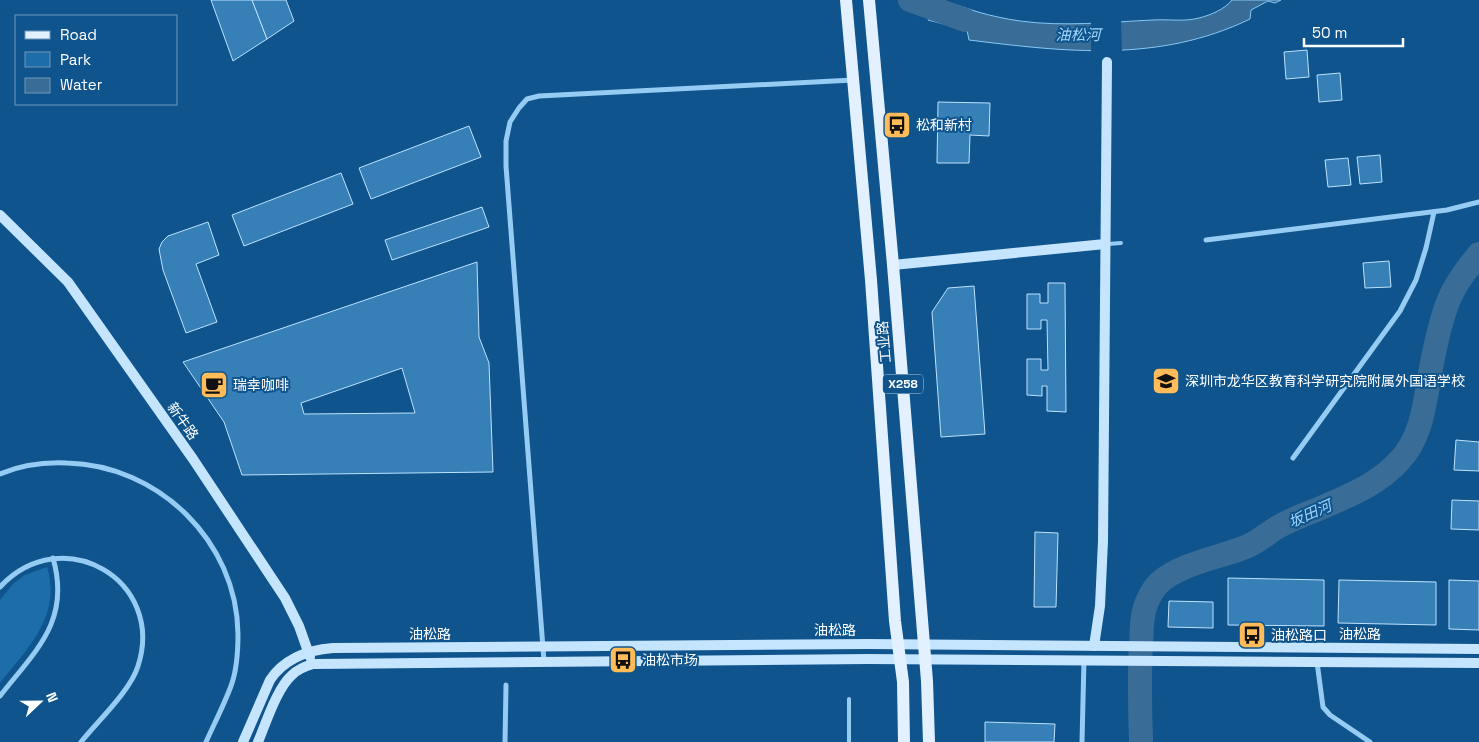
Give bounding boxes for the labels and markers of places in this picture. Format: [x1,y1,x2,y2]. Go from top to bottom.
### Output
bus stop icon: 松和新村 [882,110,912,140]
place label: 松和新村 [916,116,972,134]
school or university icon: 深圳市龙华区教育科学研究院附属外国语学校 [1151,366,1181,396]
cafe icon: 瑞幸咖啡 [199,370,229,400]
place label: 深圳市龙华区教育科学研究院附属外国语学校 [1185,372,1465,390]
place label: 瑞幸咖啡 [233,376,289,394]
bus stop icon: 油松路口 [1237,620,1267,650]
place label: 油松路口 [1271,626,1327,644]
bus stop icon: 油松市场 [608,645,638,675]
place label: 油松市场 [642,651,698,669]

